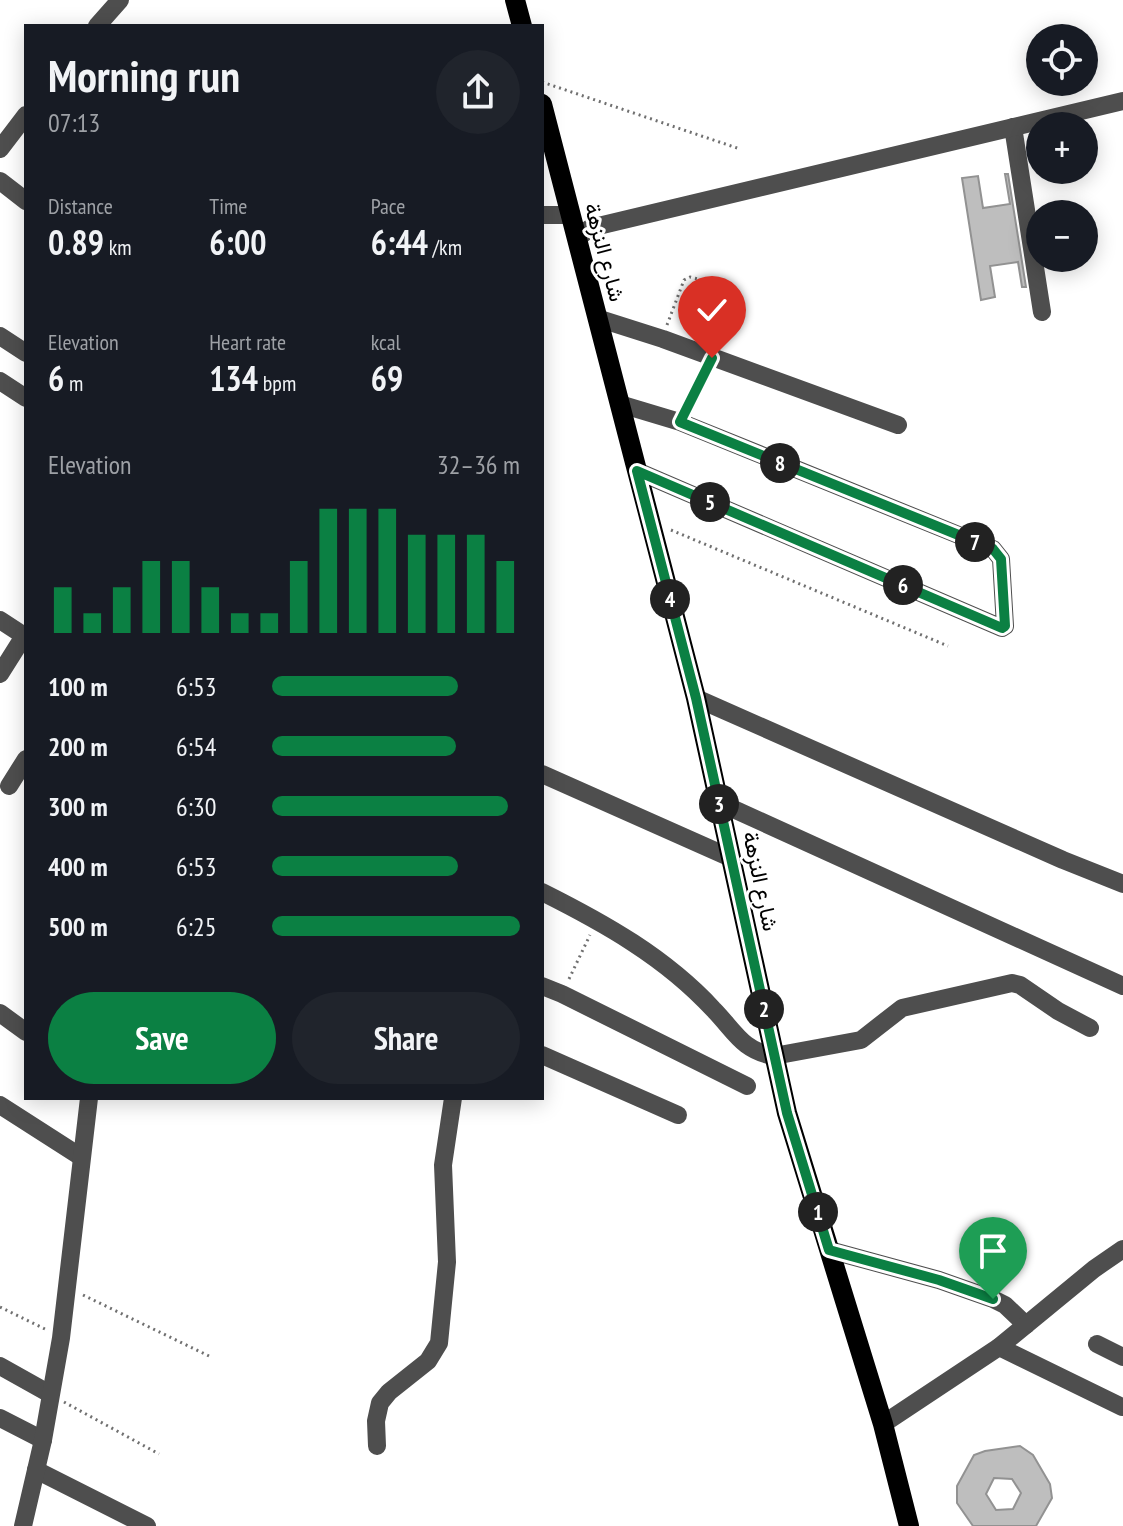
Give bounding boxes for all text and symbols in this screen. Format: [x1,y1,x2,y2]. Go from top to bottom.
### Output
map controls [1026,24,1098,272]
button: locate [1026,24,1098,96]
text: Morning run [48,47,240,104]
button: share [436,50,520,134]
text: 07:13 [48,106,100,139]
button: + [1026,112,1098,184]
text: Distance [48,192,113,220]
text: Time [209,192,247,220]
text: Pace [371,192,405,220]
street label: شارع النزهة [577,199,632,305]
button: − [1026,200,1098,272]
text: 0.89 [48,220,104,264]
text: 6:00 [209,220,267,264]
text: 6:44 [371,220,428,264]
text: km [104,233,132,261]
text: /km [428,233,462,261]
pin [678,276,746,358]
icon: check [690,288,734,332]
text: Elevation [48,328,119,356]
text: Heart rate [209,328,286,356]
text: kcal [371,328,401,356]
text: 6 [48,356,64,400]
text: 134 [209,356,258,400]
text: 69 [371,356,403,400]
text: m [64,369,83,397]
text: bpm [258,369,296,397]
pin: 8 [760,443,800,483]
text: Elevation [48,448,131,481]
text: 32–36 m [437,448,520,481]
text: 8 [775,449,785,477]
pin: 5 [690,482,730,522]
text: 5 [705,488,715,516]
pin: 7 [955,522,995,562]
text: 7 [970,528,980,556]
pin: 6 [883,565,923,605]
text: 6 [898,571,908,599]
pin: 4 [650,579,690,619]
text: 4 [665,585,675,613]
text: 100 m [48,670,108,703]
text: 6:53 [176,670,216,703]
text: 200 m [48,730,108,763]
text: 6:54 [176,730,216,763]
pin: 3 [699,784,739,824]
text: 300 m [48,790,108,823]
text: 6:30 [176,790,216,823]
text: 3 [714,790,724,818]
street label: شارع النزهة [736,829,785,934]
text: 400 m [48,850,108,883]
text: 6:53 [176,850,216,883]
text: 500 m [48,910,108,943]
text: 6:25 [176,910,216,943]
pin: 2 [744,989,784,1029]
button: Save [48,992,276,1084]
button: Share [292,992,520,1084]
text: 2 [759,995,769,1023]
pin: 1 [798,1192,838,1232]
text: 1 [813,1198,823,1226]
pin [959,1217,1027,1299]
icon: arrive [971,1229,1015,1273]

